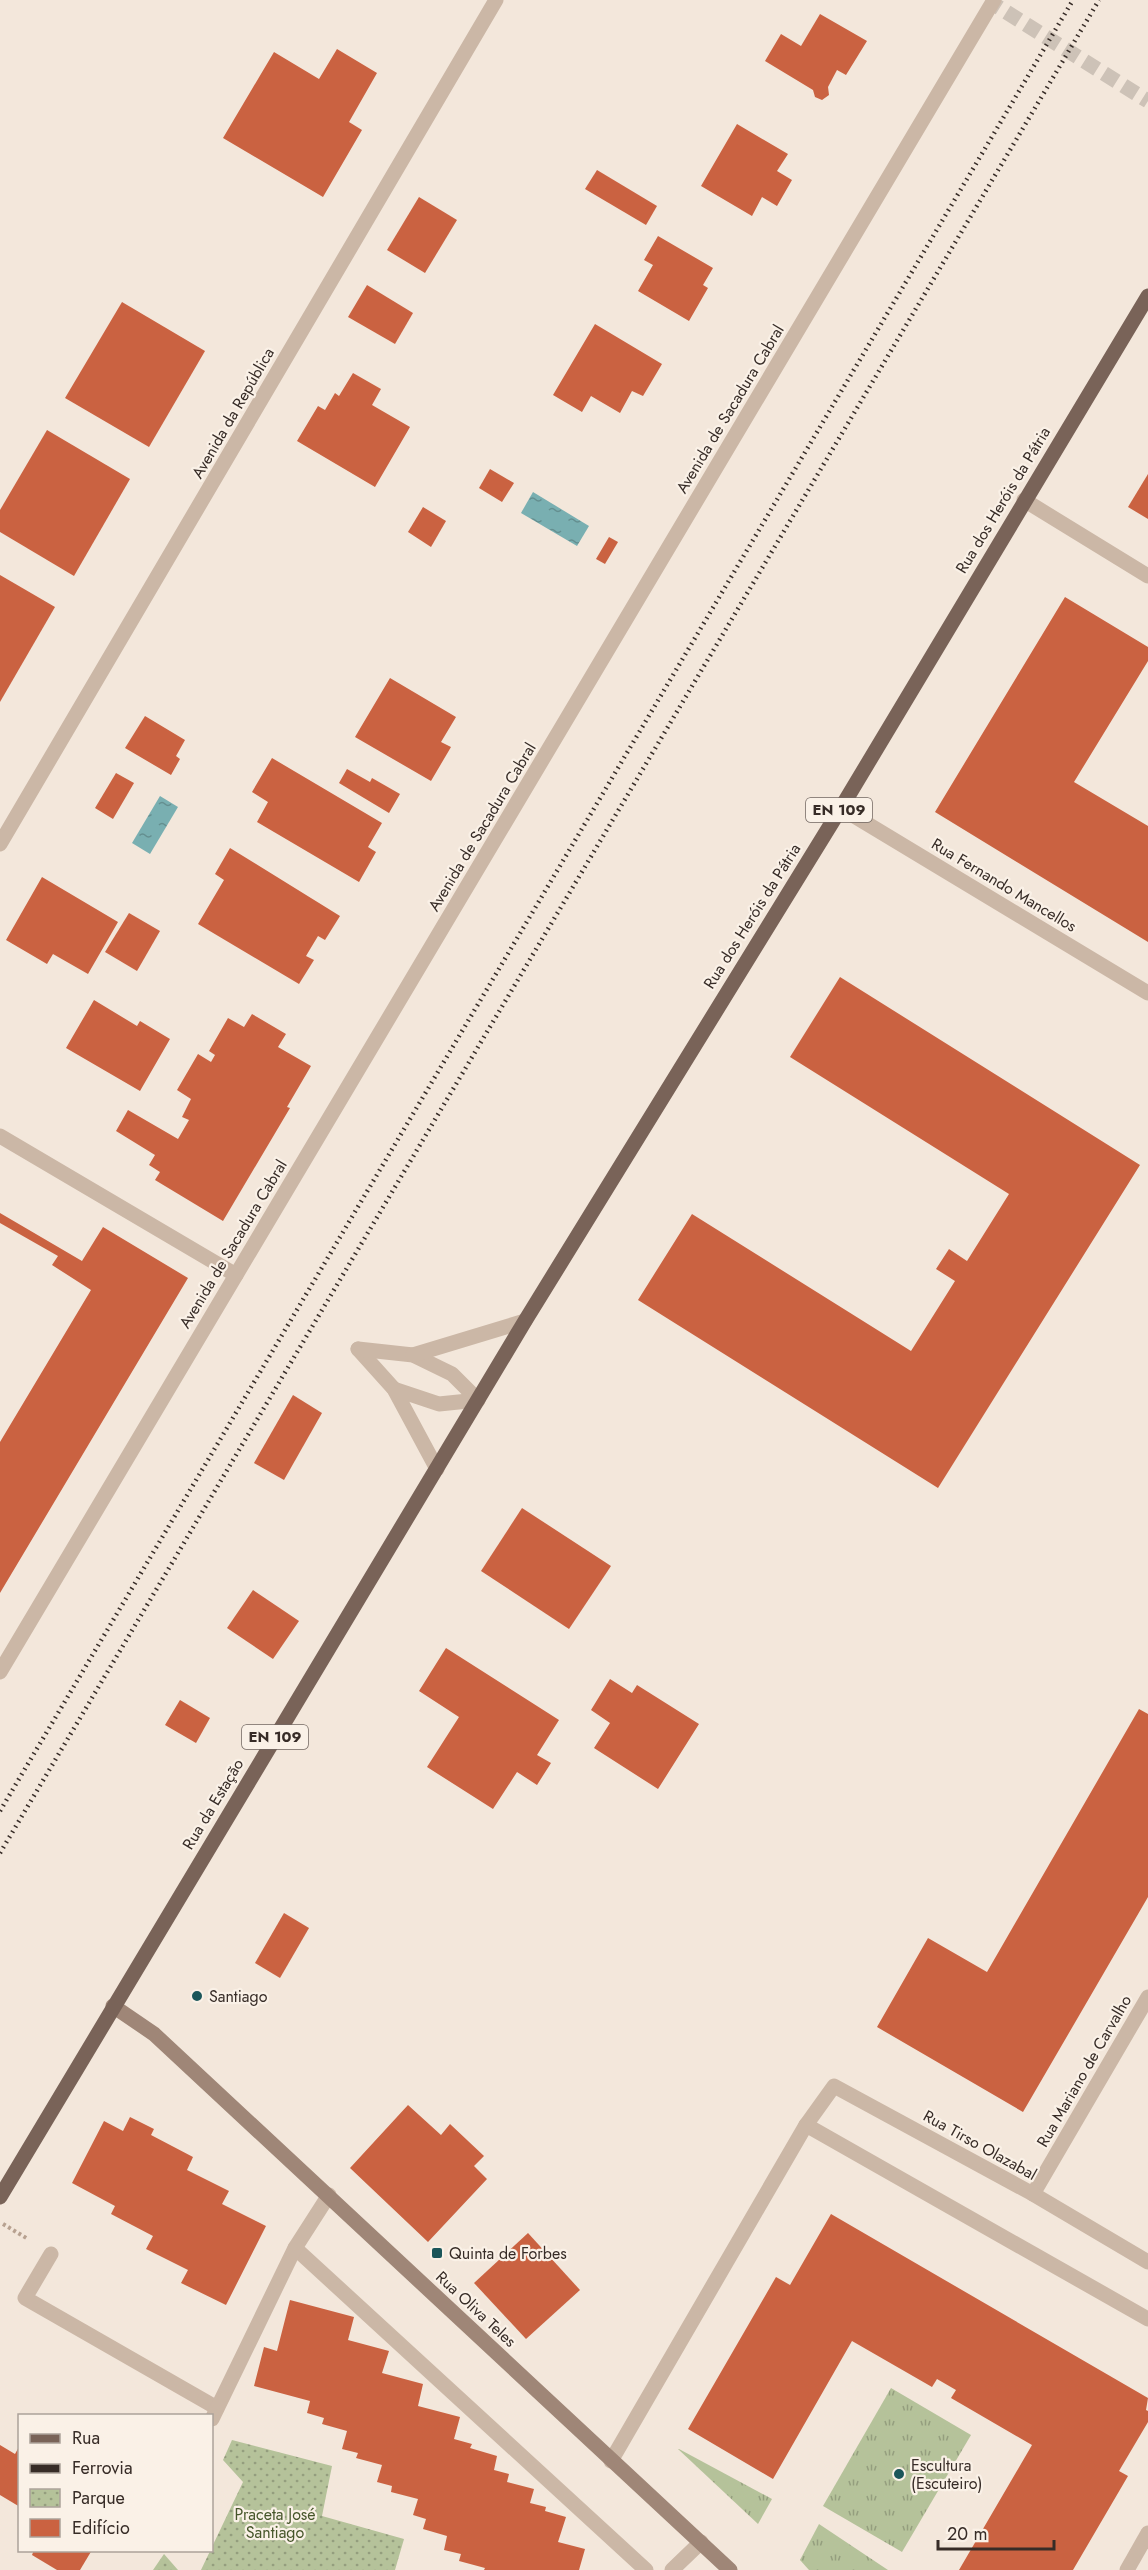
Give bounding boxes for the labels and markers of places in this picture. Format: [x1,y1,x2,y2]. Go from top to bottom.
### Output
place label: Santiago [209,1985,268,2008]
marker: Santiago [190,1989,204,2003]
place label: Quinta de Forbes [449,2242,567,2265]
marker: Quinta de Forbes [430,2246,444,2260]
place label: Escultura (Escuteiro) [911,2454,982,2495]
marker: Escultura (Escuteiro) [892,2467,906,2481]

